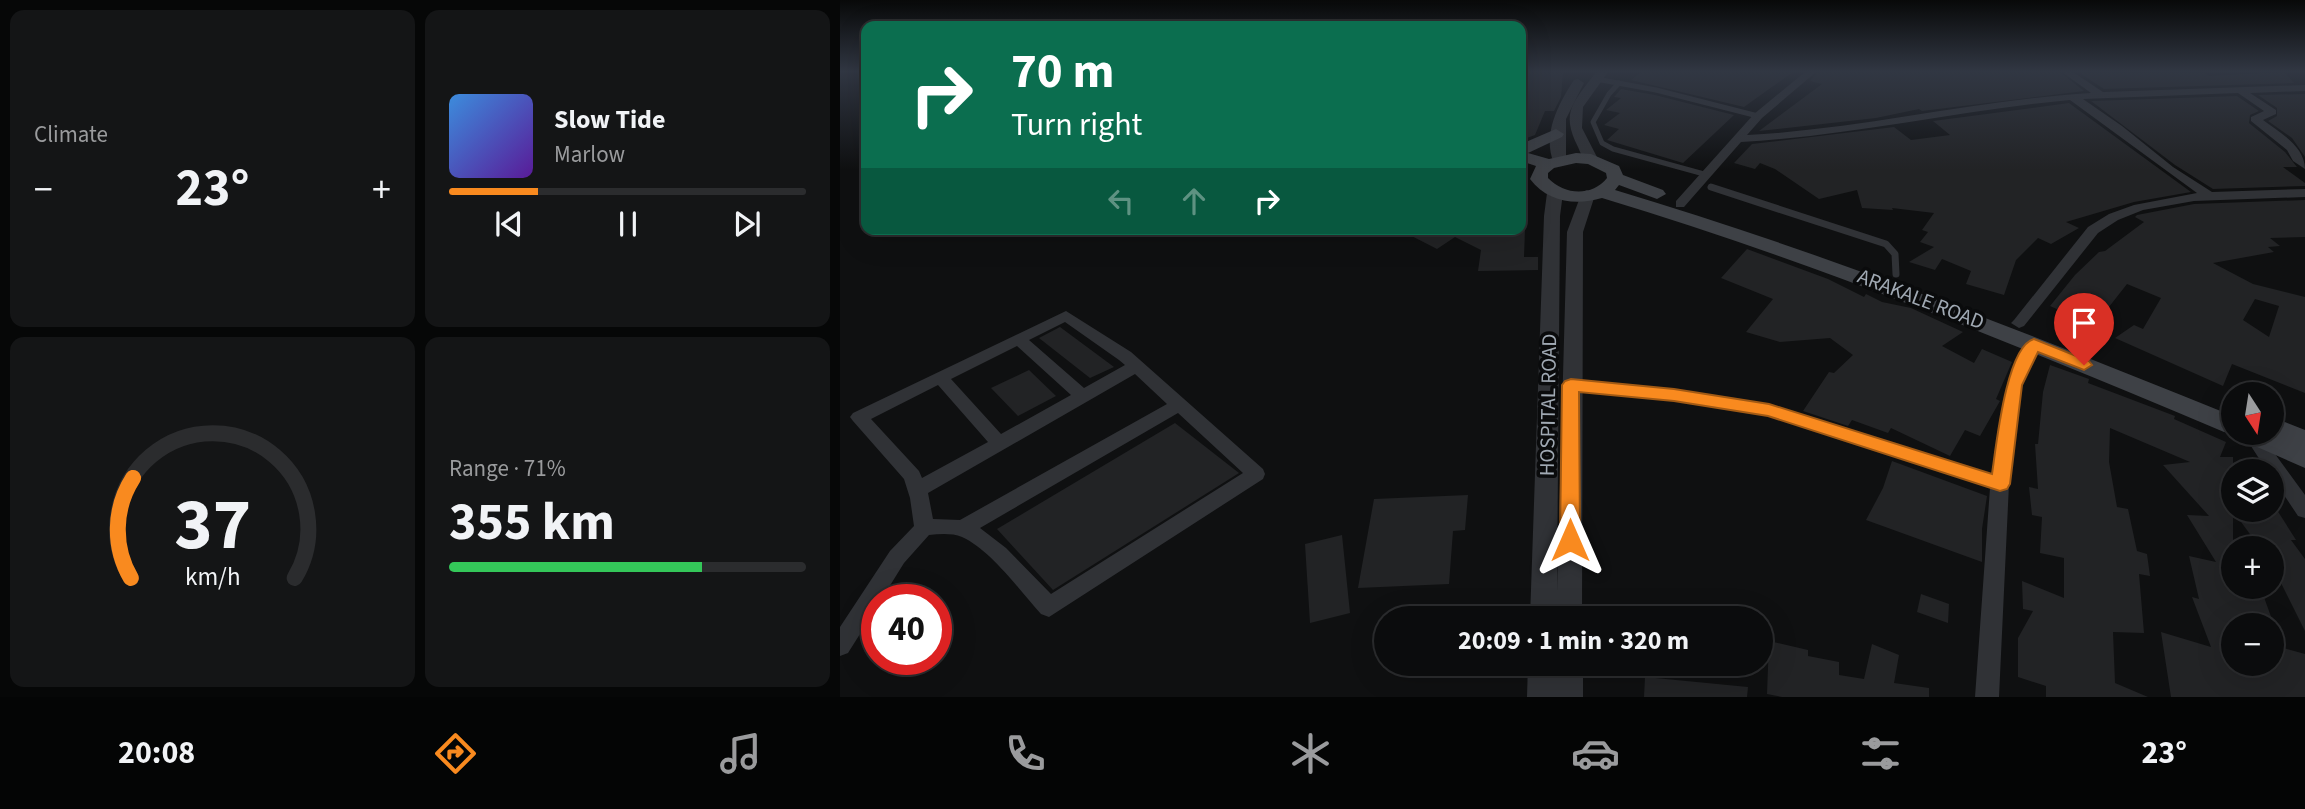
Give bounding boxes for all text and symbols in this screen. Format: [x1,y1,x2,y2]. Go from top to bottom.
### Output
text: 70 m [1011,37,1115,107]
icon: right [896,49,987,140]
text: Slow Tide [554,101,665,138]
text: Turn right [1011,102,1142,148]
text: Climate [34,118,108,151]
text: Marlow [554,138,625,171]
text: 23° [176,152,249,226]
text: − [34,163,53,217]
text: + [372,163,391,217]
icon: left [1102,182,1140,220]
icon: ahead [1175,182,1213,220]
icon: right [1248,182,1286,220]
icon: previous [490,205,528,243]
icon: pause [609,205,647,243]
icon: next [728,205,766,243]
street label: ARAKALE ROAD [1853,261,1989,337]
pin [2054,293,2114,365]
icon: arrive [2065,304,2103,342]
street label: HOSPITAL ROAD [1532,333,1564,477]
north arrow [2221,382,2284,444]
map controls [2221,382,2284,676]
text: Range · 71% [449,452,566,485]
button: layers [2221,459,2284,522]
text: 37 [174,473,251,577]
text: 355 km [449,486,615,560]
position arrow [1533,503,1607,577]
button: + [2221,536,2284,599]
text: km/h [185,559,240,595]
speed limit sign: 40 [861,584,952,675]
button: − [2221,613,2284,676]
text: 20:09 · 1 min · 320 m [1458,622,1689,659]
icon: directions [431,729,480,778]
icon: music [716,729,765,778]
icon: phone [1001,729,1050,778]
icon: climate [1286,729,1335,778]
icon: car [1571,729,1620,778]
icon: filters [1856,729,1905,778]
text: 20:08 [118,730,195,776]
text: 23° [2141,730,2187,776]

